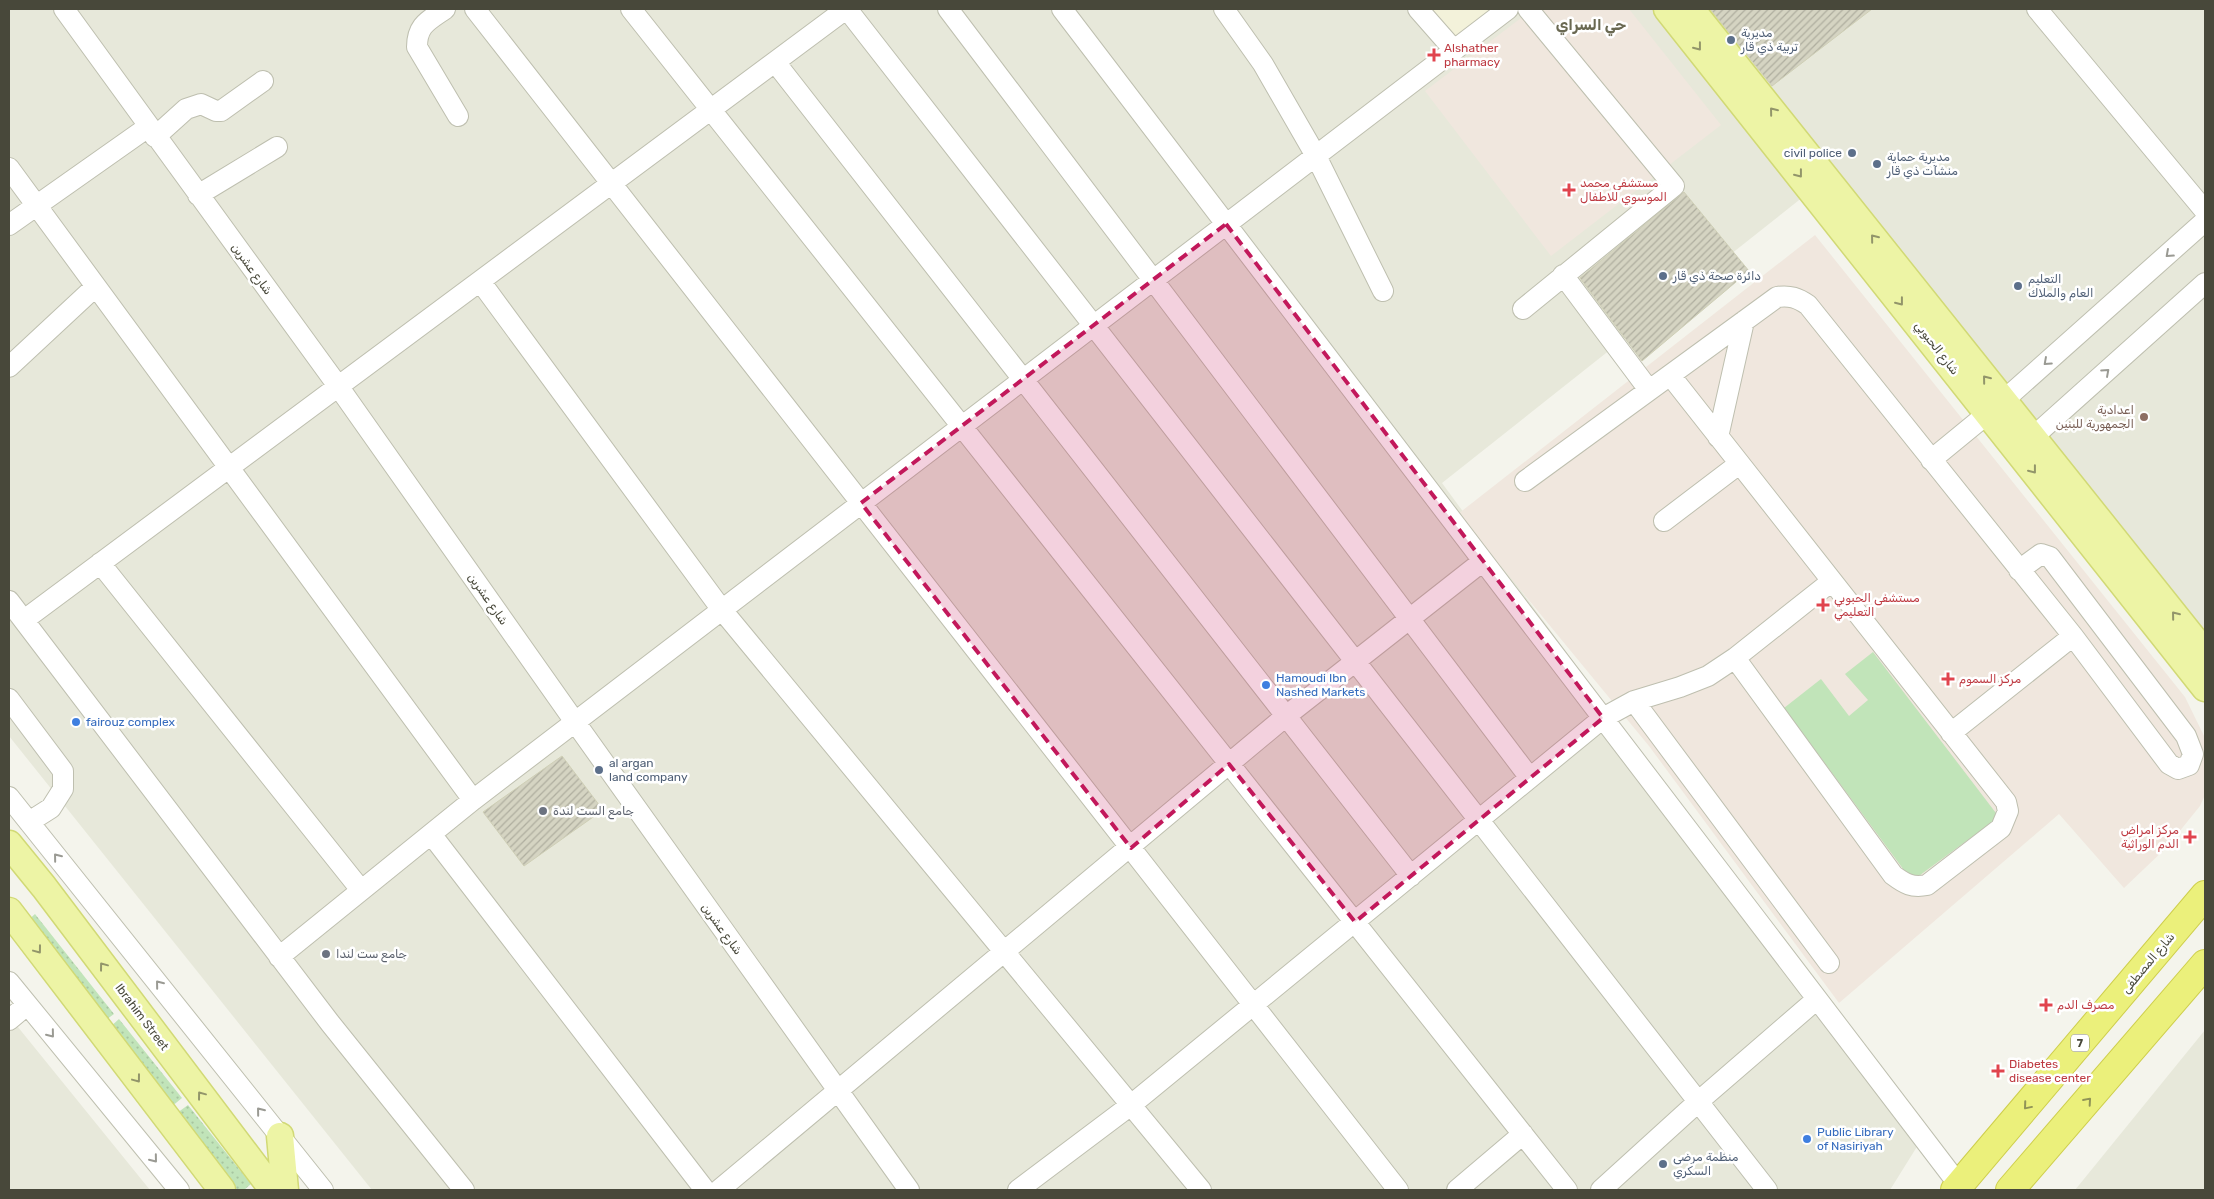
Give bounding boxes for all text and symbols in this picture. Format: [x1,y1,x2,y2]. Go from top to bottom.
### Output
district label: حي السراي [1556,16,1626,37]
place label: مديرية تربية ذي قار [1740,26,1798,55]
marker: مديرية تربية ذي قار [1725,34,1737,46]
place label: Alshather pharmacy [1444,41,1500,69]
one-way arrow [1692,41,1700,50]
marker: Alshather pharmacy [1428,49,1440,61]
one-way arrow [1770,108,1778,117]
place label: civil police [1784,146,1842,160]
marker: civil police [1846,147,1858,159]
place label: مديرية حماية منشآت ذي قار [1886,150,1958,179]
marker: مديرية حماية منشآت ذي قار [1871,158,1883,170]
one-way arrow [1793,168,1801,177]
place label: مستشفى محمد الموسوي للاطفال [1580,176,1667,205]
marker: مستشفى محمد الموسوي للاطفال [1562,183,1576,197]
one-way arrow [1871,234,1880,244]
street label: شارع عشرين [227,241,275,299]
one-way arrow [2165,248,2174,257]
place label: دائرة صحة ذي قار [1672,269,1761,284]
marker: دائرة صحة ذي قار [1657,270,1669,282]
place label: التعليم العام والملاك [2028,272,2094,302]
marker: التعليم العام والملاك [2012,280,2024,292]
one-way arrow [1894,296,1903,305]
street label: شارع الحبوبي [1910,319,1962,379]
one-way arrow [2044,356,2053,365]
one-way arrow [2101,369,2110,378]
one-way arrow [1984,376,1992,385]
place label: اعدادية الجمهورية للبنين [2056,403,2134,432]
marker: اعدادية الجمهورية للبنين [2138,411,2150,423]
one-way arrow [2027,464,2036,474]
street label: شارع عشرين [463,570,511,629]
place label: مستشفى الحبوبي التعليمي [1834,591,1920,621]
marker: مستشفى الحبوبي التعليمي [1816,598,1830,612]
one-way arrow [2171,612,2180,621]
place label: Hamoudi Ibn Nashed Markets [1276,671,1365,699]
marker: مركز السموم [1941,672,1955,686]
place label: مركز السموم [1959,672,2021,688]
marker: Hamoudi Ibn Nashed Markets [1260,679,1272,691]
place label: fairouz complex [86,715,176,729]
marker: fairouz complex [70,716,82,728]
place label: al argan land company [609,756,688,784]
marker: al argan land company [593,764,605,776]
place label: جامع الست لندة [553,804,634,820]
marker: جامع الست لندة [537,805,549,817]
place label: مركز امراض الدم الوراثية [2121,823,2179,853]
marker: مركز امراض الدم الوراثية [2183,830,2197,844]
one-way arrow [54,854,63,863]
street label: شارع عشرين [697,901,745,959]
street label: شارع المصطفى [2119,930,2179,997]
one-way arrow [33,944,41,953]
place label: جامع ست لندا [336,947,407,963]
marker: جامع ست لندا [320,948,332,960]
one-way arrow [101,963,109,972]
street label: Ibrahim Street [112,981,172,1053]
one-way arrow [156,981,164,990]
marker: مصرف الدم [2039,998,2053,1012]
place label: مصرف الدم [2057,998,2115,1014]
one-way arrow [45,1028,54,1037]
road number: 7 [2071,1034,2089,1052]
place label: Diabetes disease center [2009,1057,2091,1085]
marker: Diabetes disease center [1991,1064,2005,1078]
one-way arrow [131,1073,140,1083]
one-way arrow [199,1092,207,1101]
one-way arrow [2082,1097,2091,1106]
one-way arrow [2024,1100,2032,1109]
one-way arrow [258,1108,266,1117]
place label: Public Library of Nasiriyah [1817,1125,1894,1153]
marker: Public Library of Nasiriyah [1801,1133,1813,1145]
place label: منظمة مرضى السكري [1673,1150,1739,1179]
one-way arrow [148,1154,157,1163]
marker: منظمة مرضى السكري [1657,1158,1669,1170]

